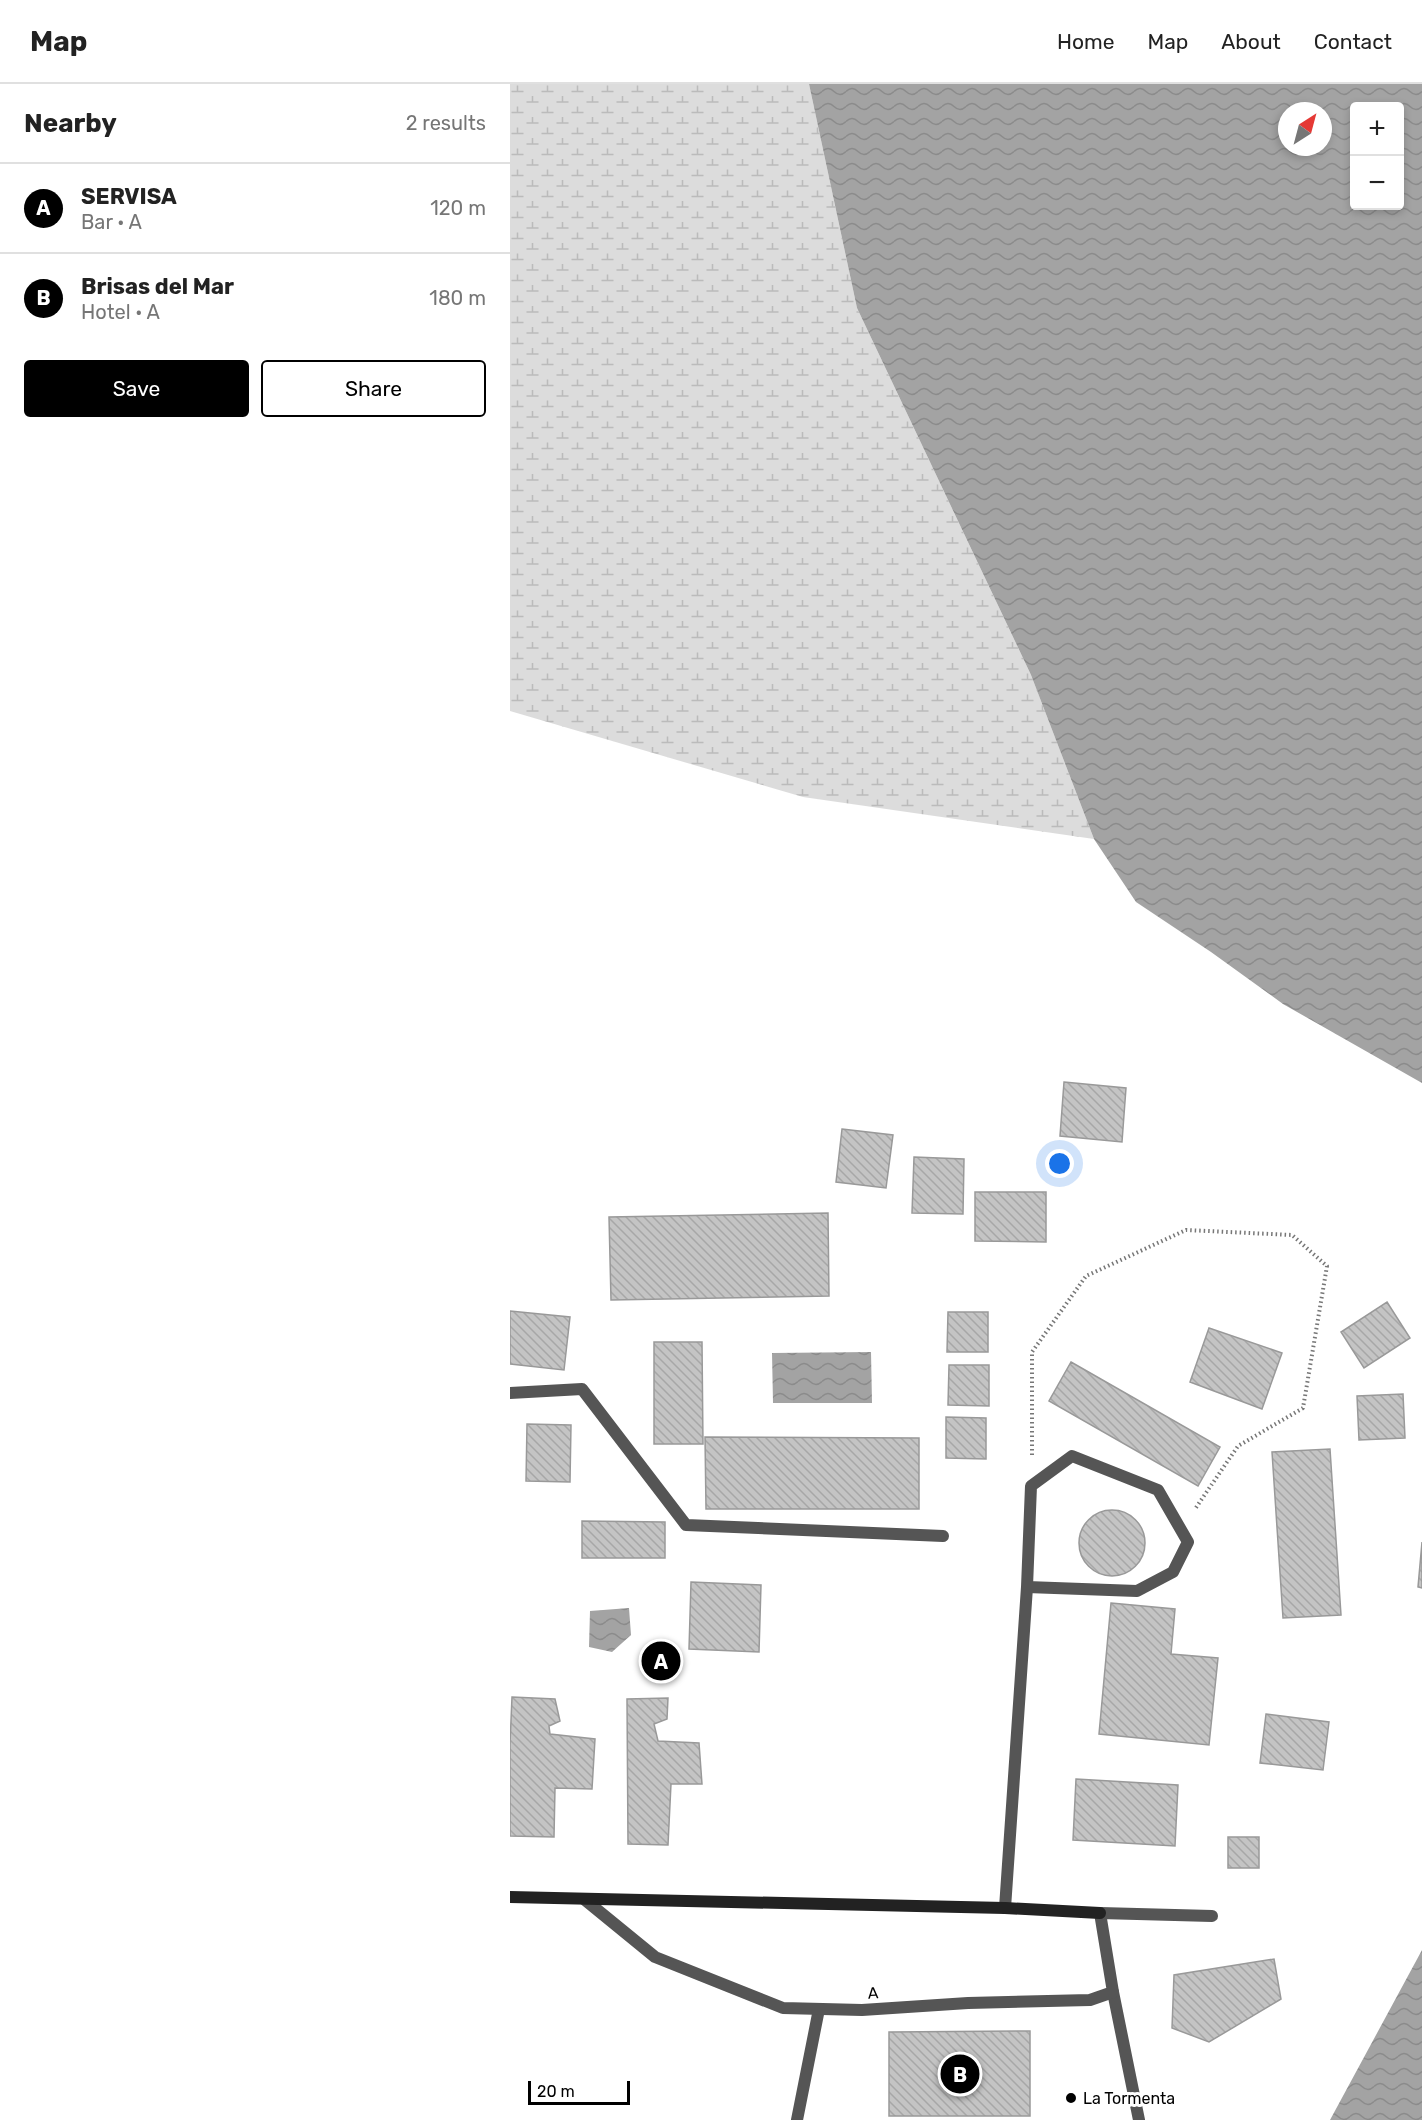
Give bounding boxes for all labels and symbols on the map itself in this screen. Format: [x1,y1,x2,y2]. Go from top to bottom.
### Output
north arrow [1278,102,1332,156]
your location [1045,1149,1074,1178]
pin: A [642,1638,680,1684]
street label: A [867,1983,879,2003]
pin: B [940,2052,980,2096]
scale bar [528,2078,630,2106]
place label: La Tormenta [1083,2089,1175,2108]
marker: La Tormenta [1064,2091,1078,2105]

